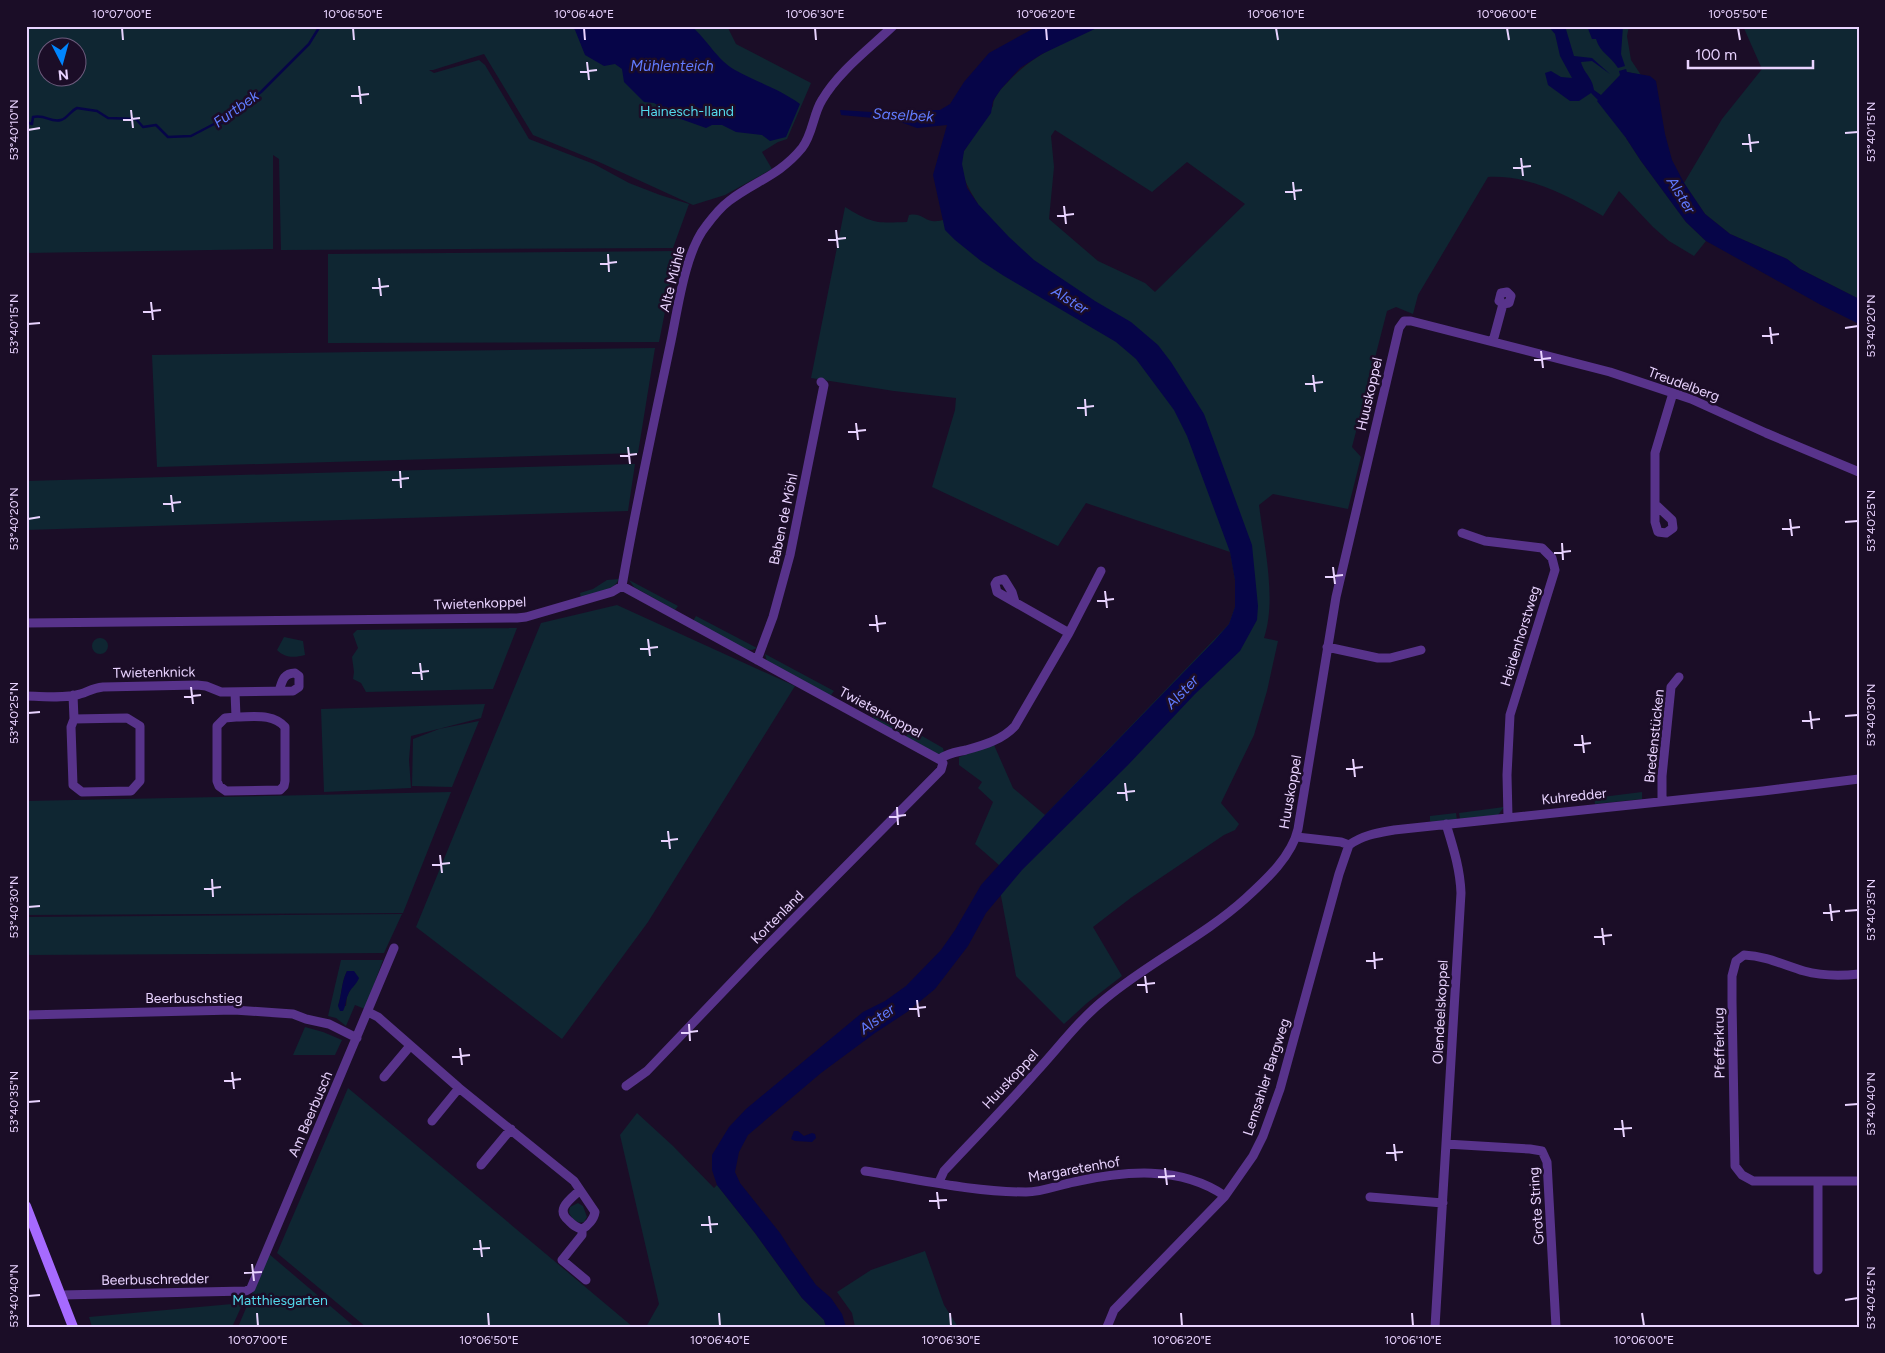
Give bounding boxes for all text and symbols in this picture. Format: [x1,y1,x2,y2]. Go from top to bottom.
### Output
text: 10°07'00"E [92,7,152,21]
text: 10°06'50"E [323,7,383,21]
text: 10°06'40"E [554,7,614,21]
text: 10°06'30"E [785,7,845,21]
text: 10°06'20"E [1016,7,1076,21]
text: 10°06'10"E [1247,7,1305,21]
text: 10°06'00"E [1477,7,1537,21]
text: 10°05'50"E [1708,7,1768,21]
north arrow [38,38,88,88]
scale bar [1688,38,1812,70]
text: 100 m [1695,46,1737,64]
water label: Mühlenteich [630,57,714,75]
text: N [57,65,70,83]
water label: Furtbek [210,86,263,131]
text: 53°40'10"N [7,99,21,161]
text: 53°40'15"N [1864,102,1878,162]
park label: Hainesch-Iland [640,103,734,120]
water label: Saselbek [872,104,935,126]
water label: Alster [1662,173,1700,217]
street label: Alte Mühle [656,244,689,314]
water label: Alster [1048,281,1092,319]
text: 53°40'15"N [7,294,21,354]
text: 53°40'20"N [1864,295,1878,357]
street label: Huuskoppel [1353,356,1386,432]
street label: Treudelberg [1646,364,1722,405]
street label: Baben de Möhl [766,472,801,566]
text: 53°40'20"N [7,488,21,550]
text: 53°40'25"N [1864,490,1878,552]
street label: Heidenhorstweg [1497,584,1544,688]
street label: Twietenkoppel [434,593,526,614]
street label: Twietenknick [113,663,196,682]
water label: Alster [1161,671,1203,713]
text: 53°40'25"N [7,682,21,744]
street label: Twietenkoppel [836,683,925,742]
text: 53°40'30"N [1864,684,1878,746]
street label: Bredenstücken [1641,688,1668,784]
street label: Huuskoppel [1276,754,1305,830]
street label: Kuhredder [1541,785,1608,808]
text: 53°40'30"N [7,876,21,938]
text: 53°40'35"N [1864,879,1878,941]
street label: Kortenland [747,887,807,947]
street label: Olendeelskoppel [1429,959,1452,1065]
street label: Beerbuschstieg [145,990,243,1007]
water label: Alster [855,1000,899,1039]
street label: Pfefferkrug [1710,1007,1729,1079]
street label: Lemsahler Bargweg [1239,1016,1293,1138]
street label: Huuskoppel [979,1046,1042,1112]
street label: Am Beerbusch [285,1069,336,1160]
text: 53°40'35"N [7,1071,21,1133]
text: 53°40'40"N [1864,1072,1878,1136]
street label: Margaretenhof [1027,1153,1122,1186]
street label: Grote String [1525,1167,1548,1245]
text: 53°40'40"N [7,1264,21,1328]
text: 53°40'45"N [1864,1267,1878,1329]
street label: Beerbuschredder [101,1270,209,1289]
park label: Matthiesgarten [232,1292,328,1309]
text: 10°07'00"E [228,1333,288,1347]
text: 10°06'50"E [459,1333,519,1347]
text: 10°06'40"E [690,1333,750,1347]
text: 10°06'30"E [921,1333,981,1347]
text: 10°06'20"E [1152,1333,1212,1347]
text: 10°06'10"E [1384,1333,1442,1347]
text: 10°06'00"E [1614,1333,1674,1347]

